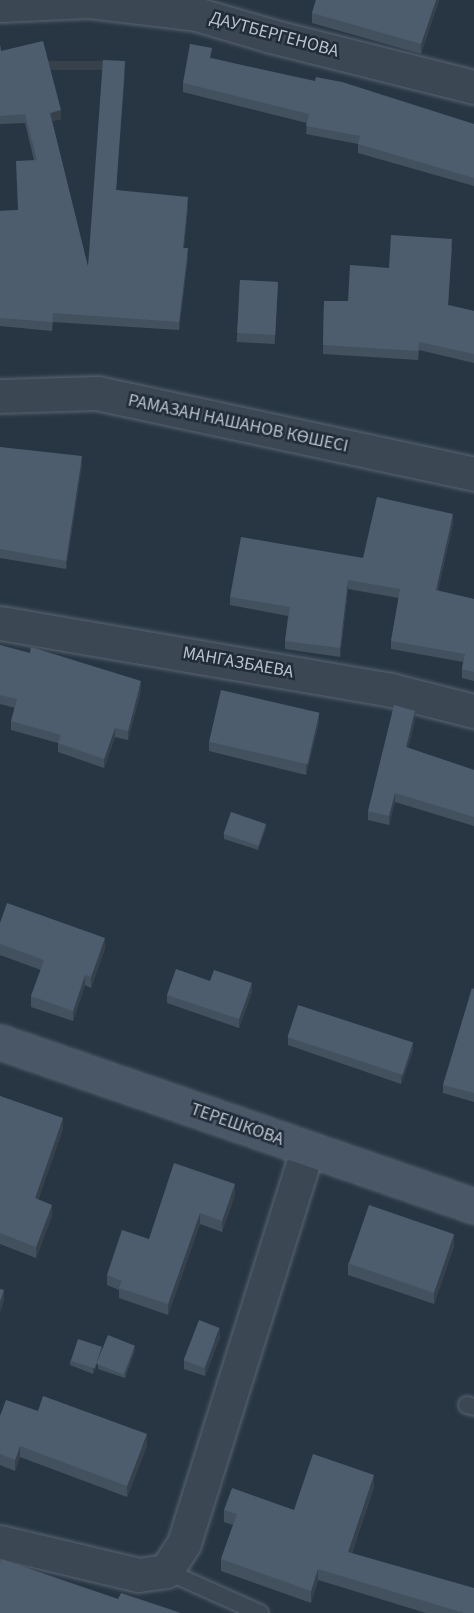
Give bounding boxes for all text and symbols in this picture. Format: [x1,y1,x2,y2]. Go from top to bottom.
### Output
street label: ДАУТБЕРГЕНОВА [207,7,341,63]
street label: РАМАЗАН НАШАНОВ КӨШЕСІ [126,390,350,458]
street label: МАНГАЗБАЕВА [181,643,295,683]
street label: ТЕРЕШКОВА [188,1099,286,1151]

